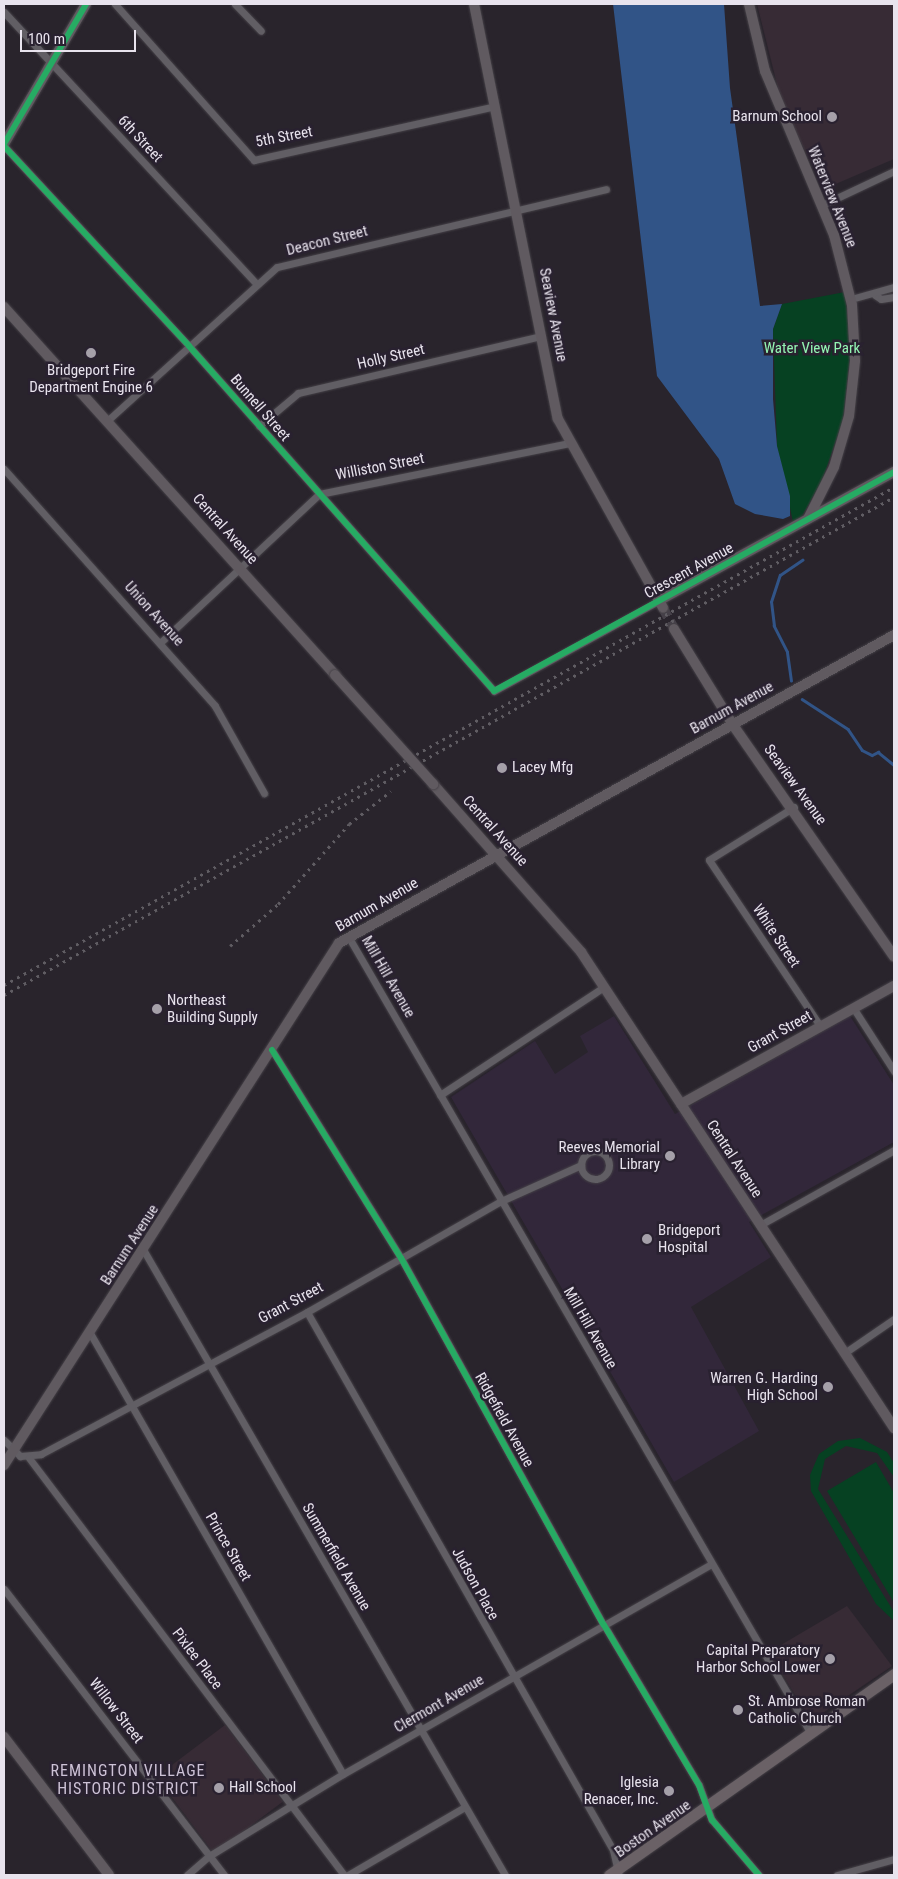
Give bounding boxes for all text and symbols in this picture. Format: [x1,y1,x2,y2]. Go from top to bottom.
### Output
scale bar [22,20,139,52]
text: 100 m [28,30,65,48]
place label: Barnum School [732,108,822,126]
marker: Barnum School [826,111,838,123]
street label: 6th Street [114,112,166,166]
street label: 5th Street [254,123,314,151]
street label: Waterview Avenue [803,144,861,250]
street label: Deacon Street [285,222,369,260]
street label: Seaview Avenue [535,267,571,363]
park label: Water View Park [764,340,860,358]
street label: Holly Street [356,341,426,373]
marker: Bridgeport Fire Department Engine 6 [85,347,97,359]
place label: Bridgeport Fire Department Engine 6 [29,361,153,396]
street label: Bunnell Street [226,371,294,445]
street label: Williston Street [334,450,426,484]
street label: Central Avenue [189,490,261,568]
street label: Crescent Avenue [641,539,737,603]
street label: Union Avenue [120,578,188,650]
street label: Barnum Avenue [687,678,777,738]
street label: Seaview Avenue [760,741,830,829]
place label: Lacey Mfg [512,759,573,777]
marker: Lacey Mfg [496,762,508,774]
street label: Central Avenue [459,792,531,870]
street label: Barnum Avenue [332,874,422,936]
street label: White Street [748,901,804,971]
street label: Mill Hill Avenue [357,933,419,1021]
place label: Northeast Building Supply [167,991,258,1026]
marker: Northeast Building Supply [151,1003,163,1015]
street label: Grant Street [745,1007,815,1057]
street label: Central Avenue [702,1117,766,1201]
place label: Reeves Memorial Library [559,1138,660,1173]
marker: Reeves Memorial Library [664,1150,676,1162]
street label: Barnum Avenue [97,1201,163,1289]
place label: Bridgeport Hospital [658,1221,720,1256]
marker: Bridgeport Hospital [640,1232,654,1246]
street label: Grant Street [256,1278,326,1328]
street label: Mill Hill Avenue [559,1284,621,1372]
place label: Warren G. Harding High School [710,1369,818,1404]
street label: Ridgefield Avenue [471,1370,537,1470]
marker: Warren G. Harding High School [822,1381,834,1393]
street label: Summerfield Avenue [298,1500,374,1614]
street label: Prince Street [201,1510,255,1584]
street label: Judson Place [448,1545,502,1623]
street label: Pixlee Place [168,1625,226,1693]
place label: Capital Preparatory Harbor School Lower [696,1641,820,1676]
marker: Capital Preparatory Harbor School Lower [824,1653,836,1665]
street label: Clermont Avenue [391,1671,487,1737]
street label: Willow Street [85,1675,147,1747]
place label: St. Ambrose Roman Catholic Church [748,1692,865,1727]
marker: St. Ambrose Roman Catholic Church [732,1704,744,1716]
district label: REMINGTON VILLAGE HISTORIC DISTRICT [48,1761,208,1799]
place label: Iglesia Renacer, Inc. [584,1773,659,1808]
place label: Hall School [229,1779,296,1797]
marker: Hall School [213,1782,225,1794]
marker: Iglesia Renacer, Inc. [663,1785,675,1797]
street label: Boston Avenue [612,1796,694,1862]

